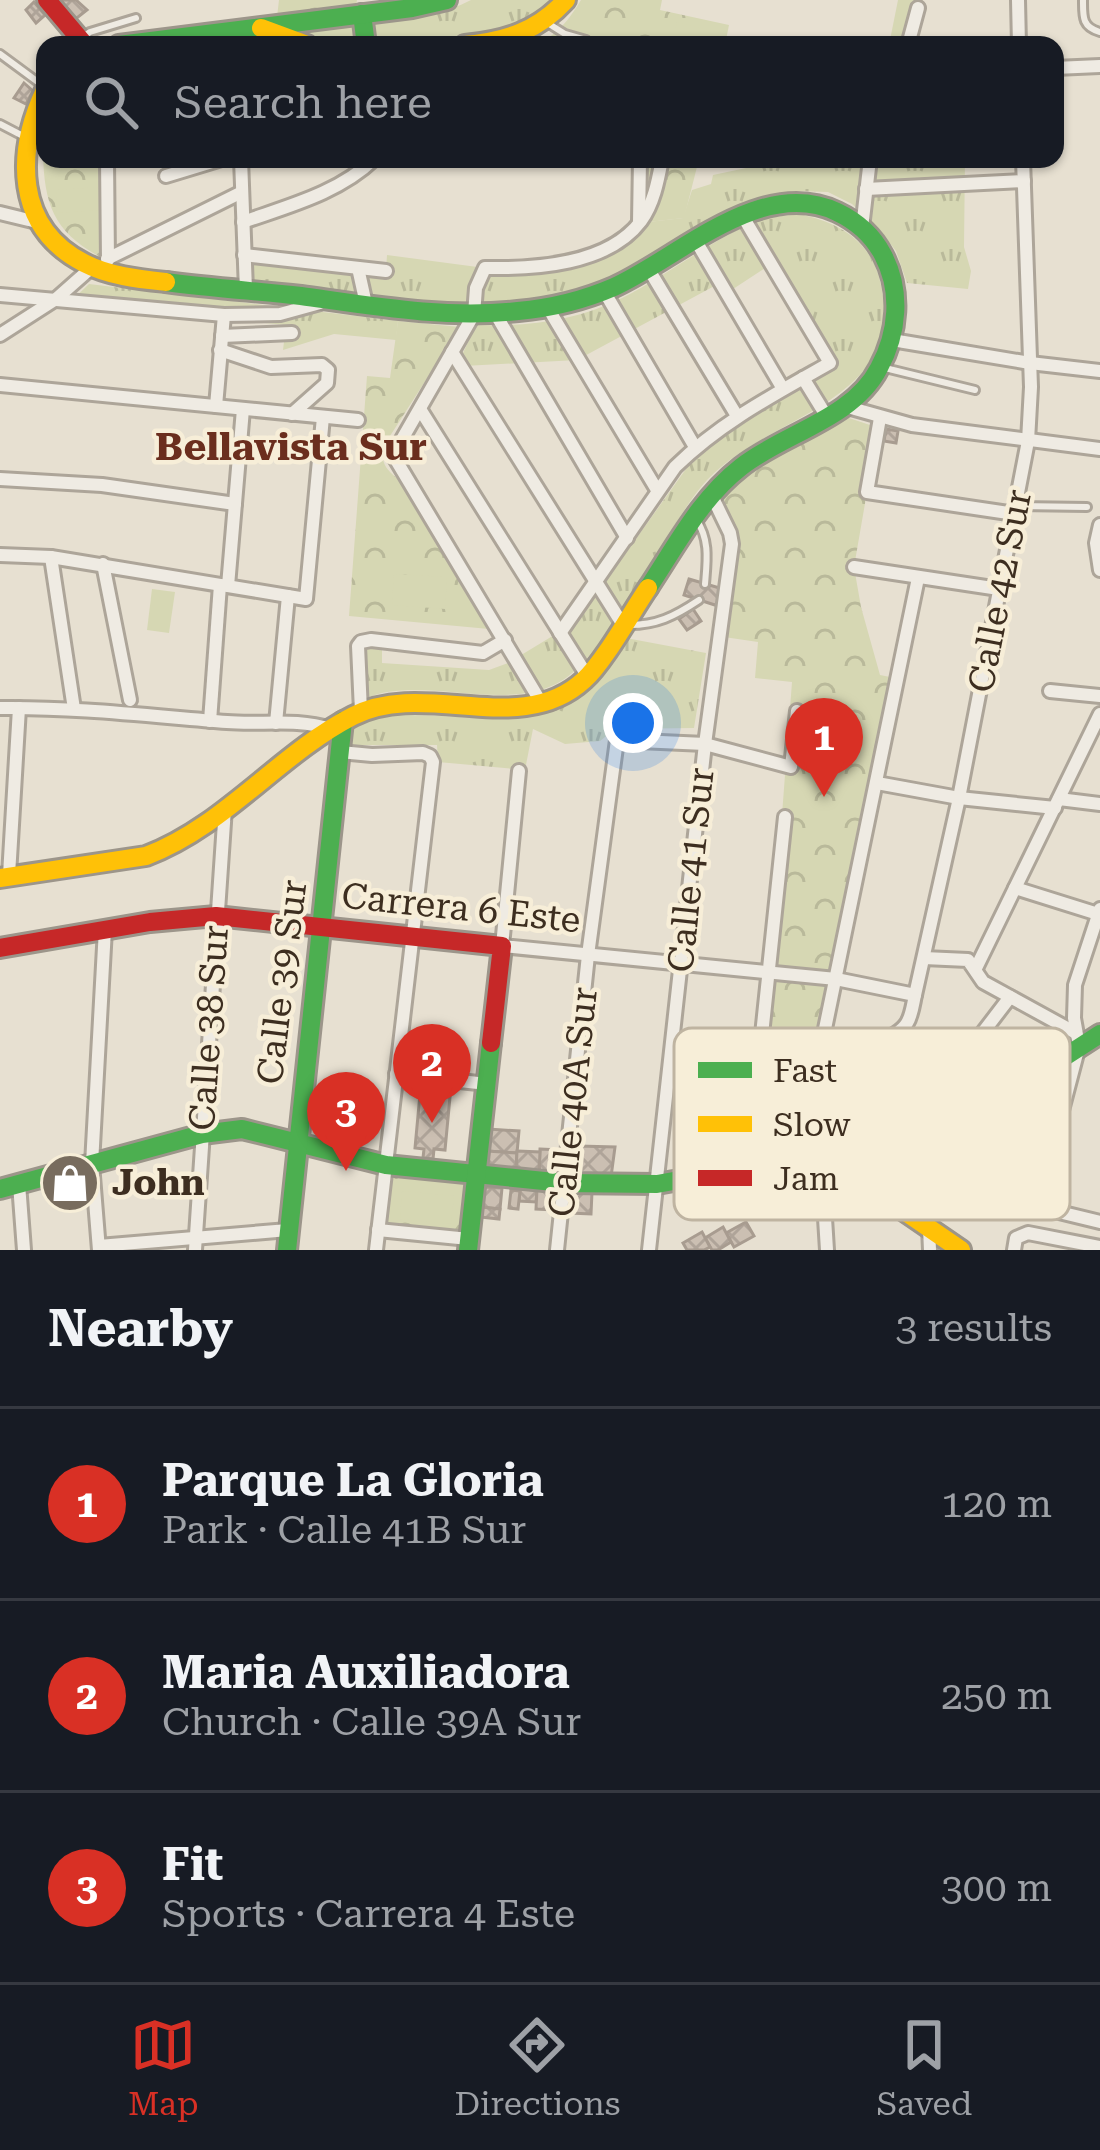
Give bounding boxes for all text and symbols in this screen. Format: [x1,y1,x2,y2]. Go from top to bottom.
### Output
search box [36,36,1064,168]
icon: search [78,69,144,135]
text: Search here [174,76,432,129]
district label: Bellavista Sur [155,424,427,470]
street label: Calle 42 Sur [960,486,1040,696]
your location [603,693,663,753]
pin: 1 [785,698,863,797]
street label: Calle 41 Sur [659,766,723,974]
street label: Carrera 6 Este [339,875,583,941]
street label: Calle 39 Sur [249,877,315,1087]
street label: Calle 38 Sur [181,924,237,1132]
street label: Calle 40A Sur [540,985,606,1219]
pin: 2 [393,1024,471,1123]
legend [674,1028,1070,1220]
text: Fast [773,1051,837,1090]
pin: 3 [307,1072,385,1171]
text: Slow [773,1105,851,1144]
shop icon: John [39,1152,101,1214]
text: Jam [773,1159,839,1198]
place label: John [112,1162,205,1204]
text: Nearby [48,1299,233,1358]
text: 3 results [895,1305,1052,1351]
text: Parque La Gloria [162,1454,544,1507]
text: 1 [76,1481,98,1527]
text: 120 m [941,1481,1052,1527]
text: Park · Calle 41B Sur [162,1507,526,1553]
text: Maria Auxiliadora [162,1646,570,1699]
text: 2 [76,1673,98,1719]
text: 250 m [941,1673,1052,1719]
text: Church · Calle 39A Sur [162,1699,581,1745]
text: Fit [162,1838,223,1891]
text: 3 [76,1865,98,1911]
text: 300 m [941,1865,1052,1911]
text: Sports · Carrera 4 Este [162,1891,575,1937]
tab: Map [128,2012,199,2123]
tab: Directions [454,2012,620,2123]
tab: Saved [876,2012,972,2123]

